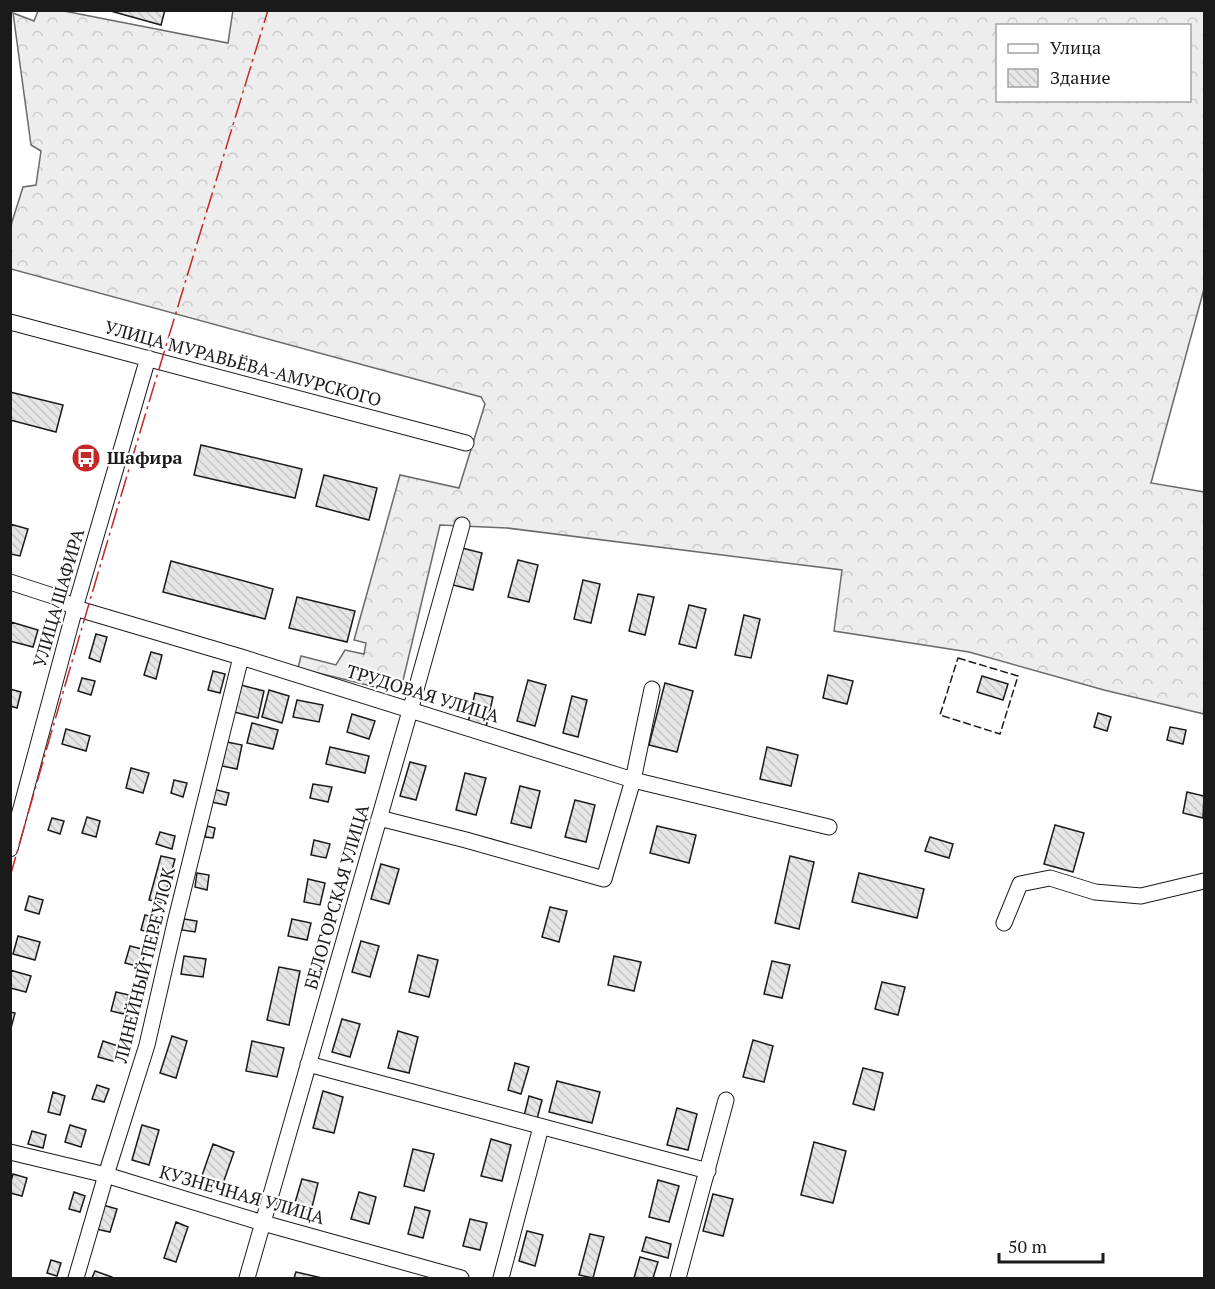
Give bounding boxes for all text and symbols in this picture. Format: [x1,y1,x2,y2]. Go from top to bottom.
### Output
legend [996,24,1191,102]
text: Улица [1050,35,1101,59]
text: Здание [1050,65,1110,89]
street label: УЛИЦА МУРАВЬЁВА-АМУРСКОГО [102,315,384,412]
bus stop icon: Шафира [70,442,102,474]
place label: Шафира [107,445,182,469]
street label: УЛИЦА ШАФИРА [27,525,89,670]
street label: ТРУДОВАЯ УЛИЦА [344,658,503,728]
street label: БЕЛОГОРСКАЯ УЛИЦА [298,801,374,992]
street label: ЛИНЕЙНЫЙ ПЕРЕУЛОК [108,864,180,1066]
street label: КУЗНЕЧНАЯ УЛИЦА [157,1159,328,1229]
scale bar [999,1226,1102,1264]
text: 50 m [1008,1234,1048,1258]

